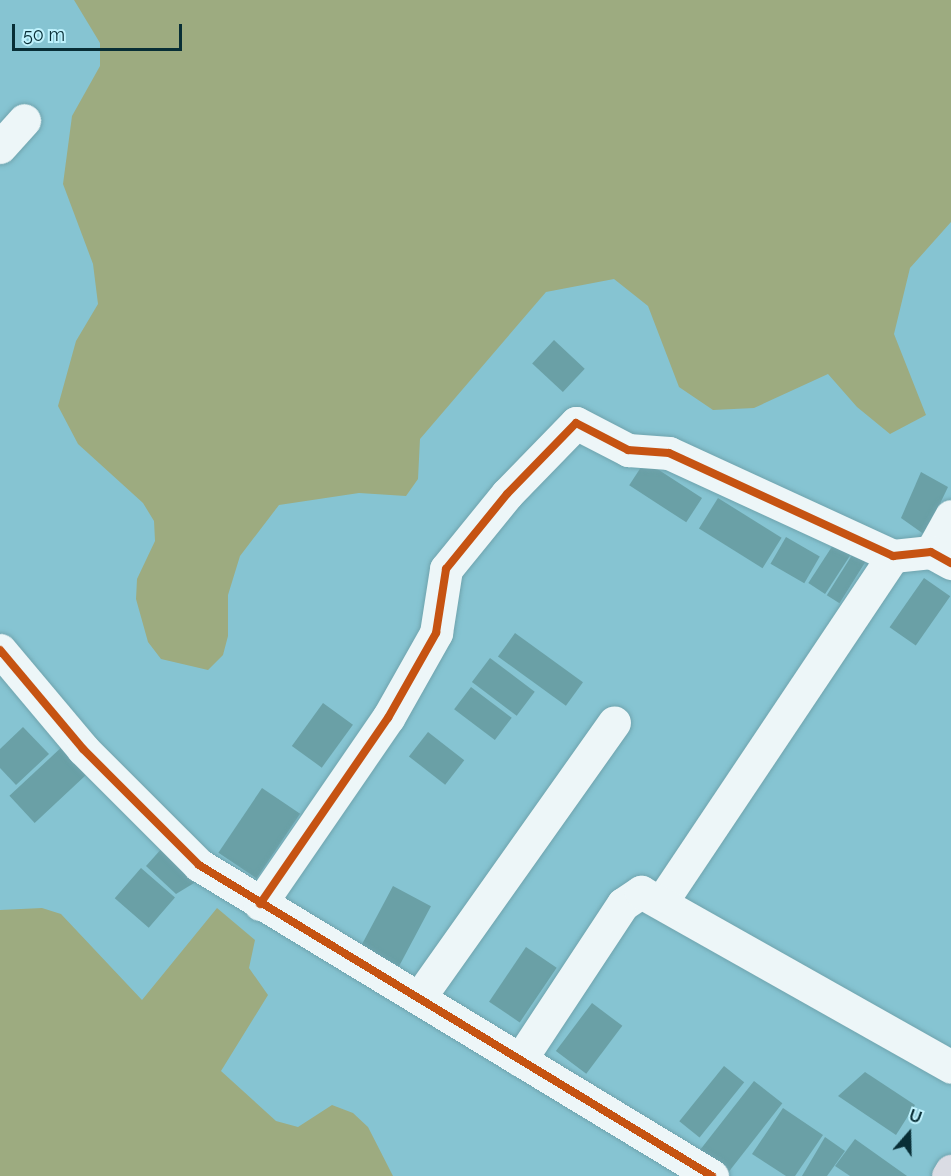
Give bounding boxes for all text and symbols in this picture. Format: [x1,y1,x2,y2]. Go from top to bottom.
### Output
scale bar [15,12,184,50]
text: 50 m [23,24,65,45]
north arrow [879,1104,939,1164]
text: U [906,1106,924,1128]

